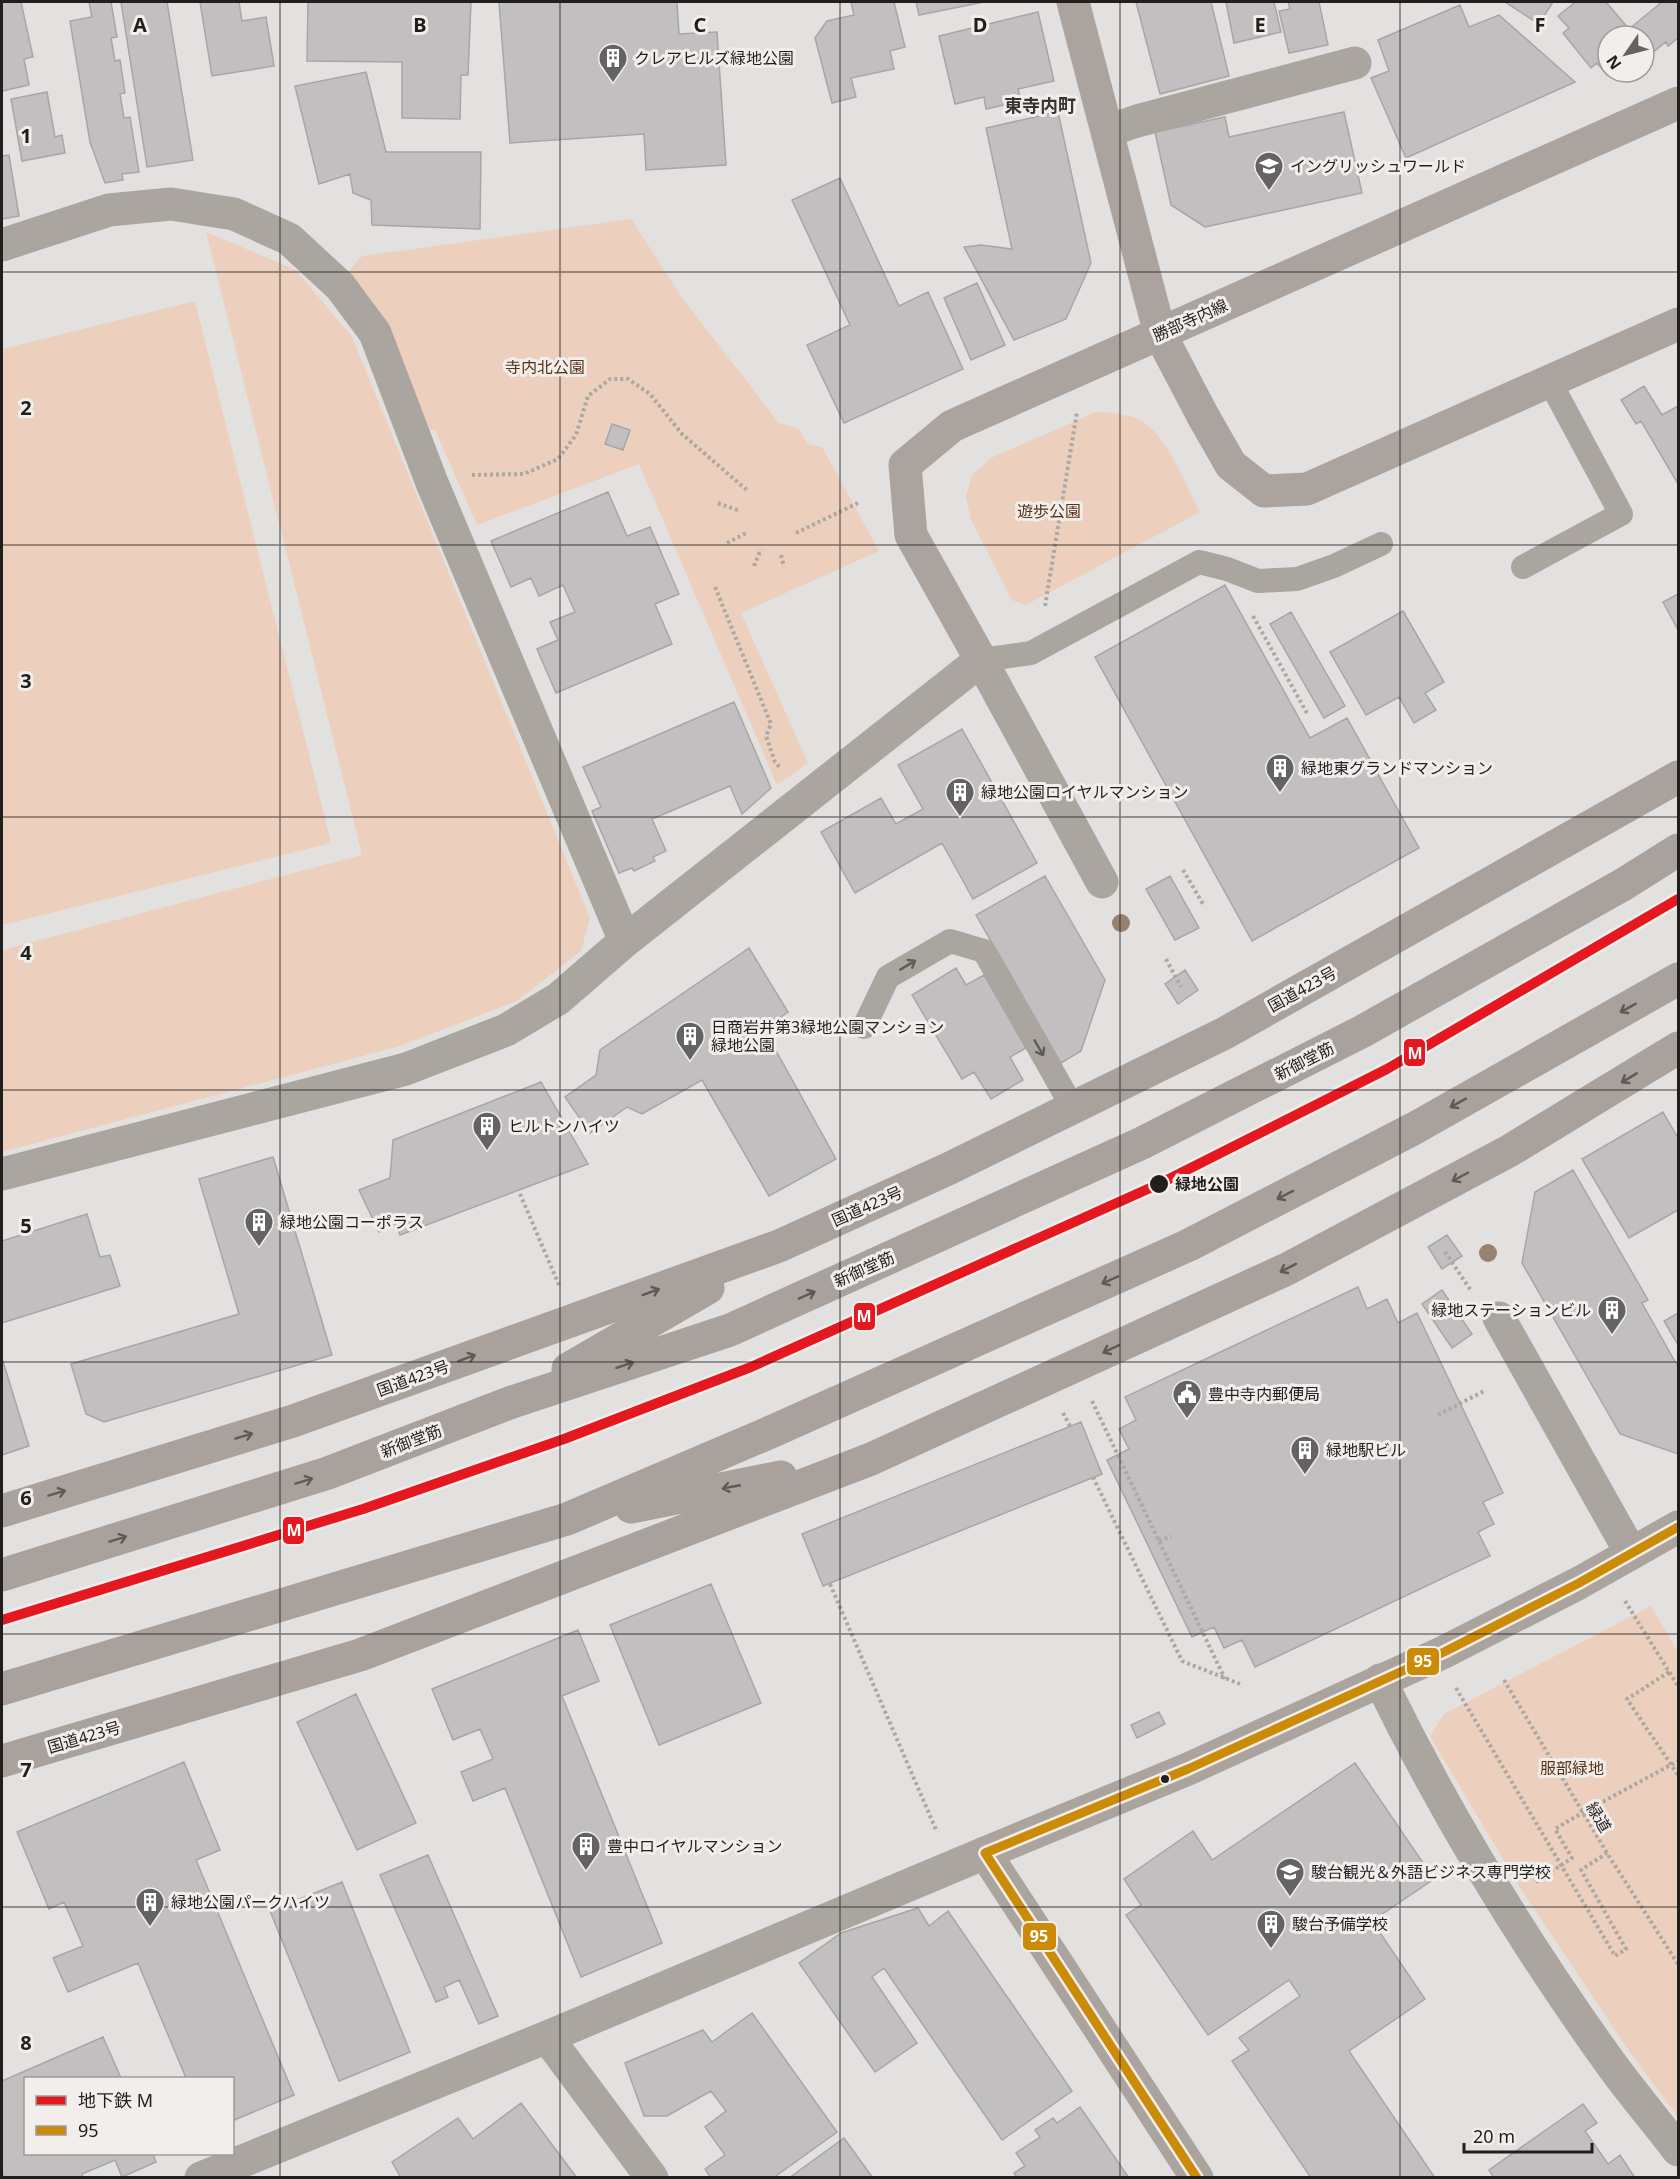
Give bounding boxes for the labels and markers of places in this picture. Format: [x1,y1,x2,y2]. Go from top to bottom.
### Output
building icon: クレアヒルズ緑地公園 [597,42,629,84]
place label: クレアヒルズ緑地公園 [634,47,794,69]
school or university icon: イングリッシュワールド [1253,150,1285,192]
place label: イングリッシュワールド [1290,155,1466,177]
building icon: 緑地東グランドマンション [1264,752,1296,794]
place label: 緑地東グランドマンション [1301,757,1493,779]
building icon: 緑地公園ロイヤルマンション [944,776,976,818]
place label: 緑地公園ロイヤルマンション [981,781,1189,803]
place label: 日商岩井第3緑地公園マンション 緑地公園 [711,1016,944,1056]
building icon: 日商岩井第3緑地公園マンション 緑地公園 [674,1020,706,1062]
building icon: ヒルトンハイツ [471,1110,503,1152]
place label: ヒルトンハイツ [508,1115,620,1137]
marker: 緑地公園 [1148,1173,1170,1195]
place label: 緑地公園 [1175,1173,1239,1195]
building icon: 緑地公園コーポラス [243,1206,275,1248]
place label: 緑地公園コーポラス [280,1211,424,1233]
building icon: 緑地ステーションビル [1596,1294,1628,1336]
place label: 緑地ステーションビル [1431,1299,1591,1321]
public building icon: 豊中寺内郵便局 [1171,1378,1203,1420]
place label: 豊中寺内郵便局 [1208,1383,1320,1405]
building icon: 緑地駅ビル [1289,1434,1321,1476]
place label: 緑地駅ビル [1326,1439,1406,1461]
unlabelled marker [1159,1773,1171,1785]
building icon: 豊中ロイヤルマンション [570,1830,602,1872]
place label: 豊中ロイヤルマンション [607,1835,783,1857]
school or university icon: 駿台観光＆外語ビジネス専門学校 [1274,1856,1306,1898]
place label: 駿台観光＆外語ビジネス専門学校 [1311,1861,1551,1883]
building icon: 緑地公園パークハイツ [134,1886,166,1928]
place label: 緑地公園パークハイツ [171,1891,330,1913]
building icon: 駿台予備学校 [1255,1908,1287,1950]
place label: 駿台予備学校 [1292,1913,1388,1935]

